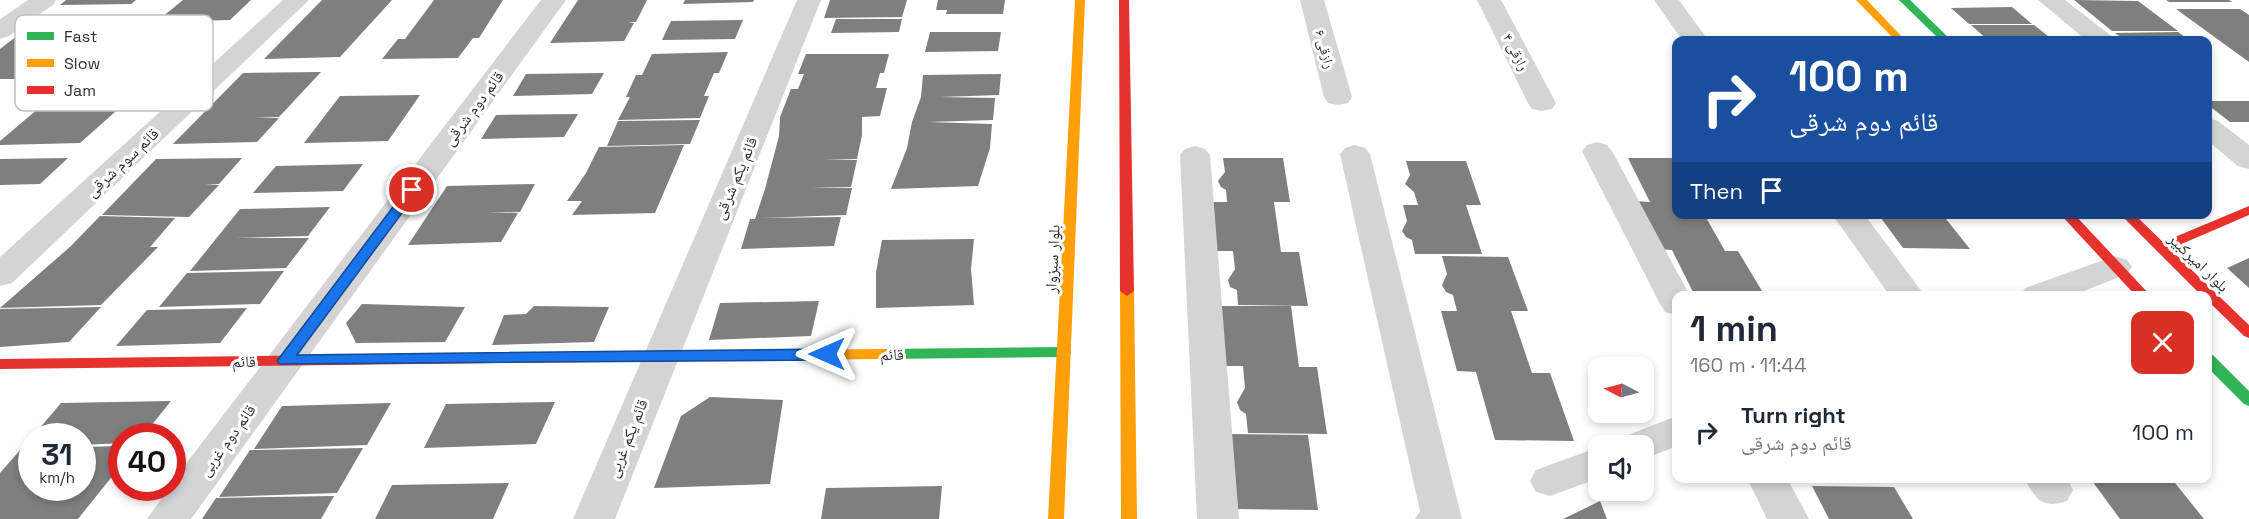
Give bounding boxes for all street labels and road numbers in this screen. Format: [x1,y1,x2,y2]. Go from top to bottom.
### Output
street label: رازقی ۶ [1311,28,1339,70]
street label: رازقی ۴ [1499,30,1533,74]
street label: قائم دوم شرقی [438,67,508,150]
street label: قائم سوم شرقی [81,123,163,202]
street label: قائم یکم شرقی [709,134,762,223]
street label: بلوار سبزوار [1040,224,1065,295]
street label: بلوار امیرکبیر [2163,227,2234,297]
street label: قائم [880,344,904,365]
street label: قائم [232,351,256,372]
street label: قائم یکم غربی [602,396,653,481]
street label: قائم دوم غربی [194,400,261,480]

